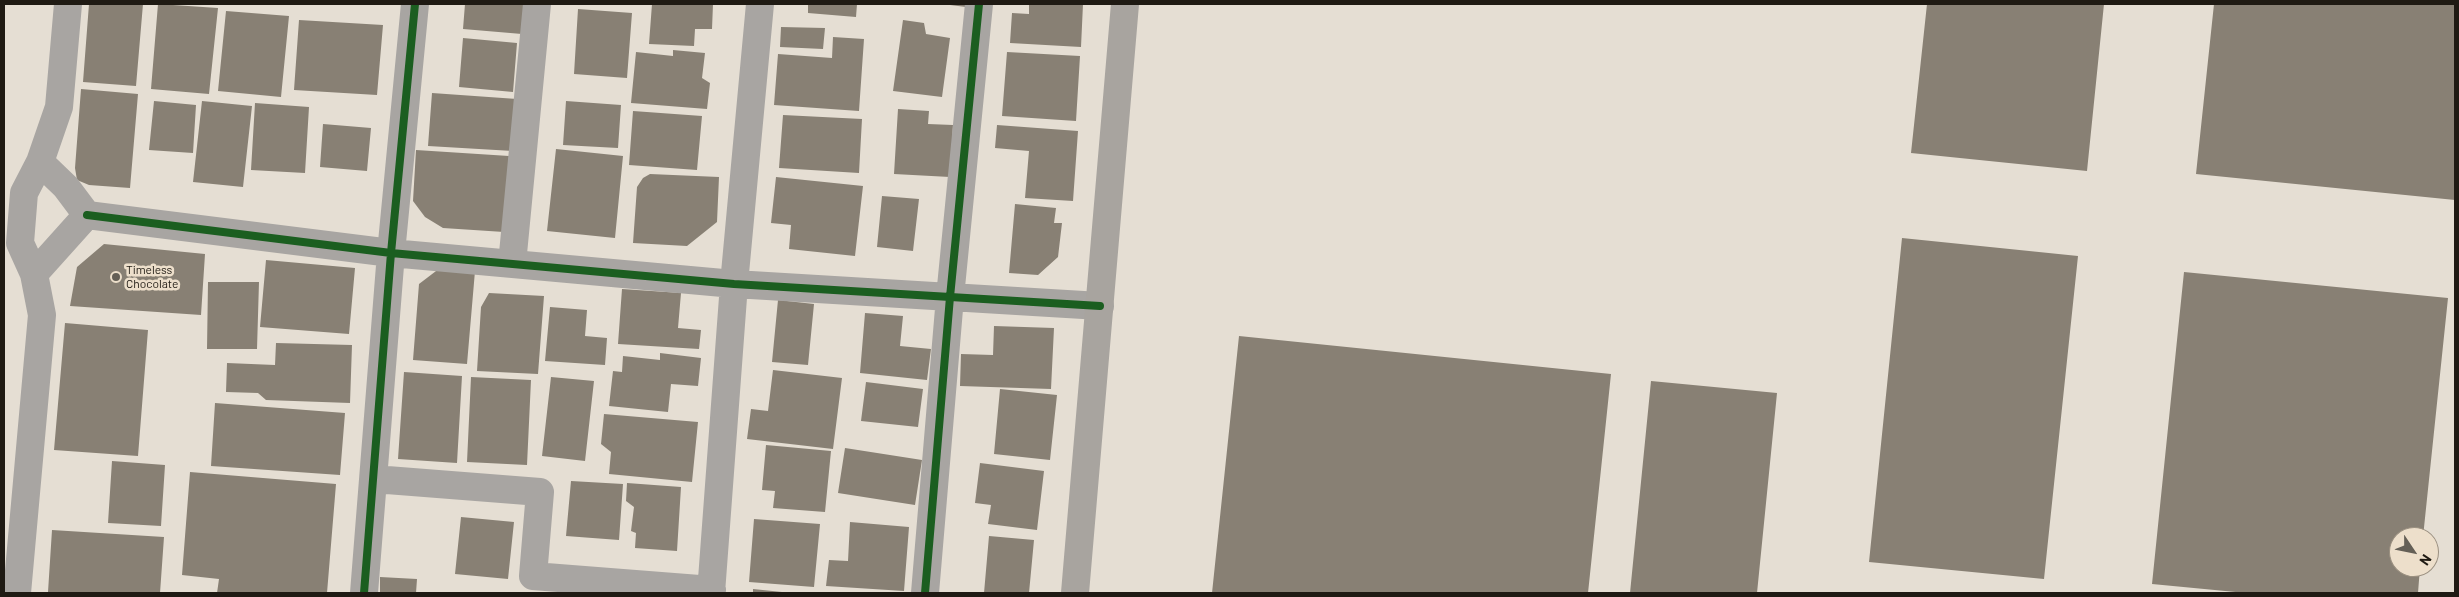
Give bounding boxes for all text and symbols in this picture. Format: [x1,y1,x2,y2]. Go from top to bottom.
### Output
place label: Timeless Chocolate [126,263,178,291]
marker: Timeless Chocolate [110,271,122,283]
north arrow [2389,527,2439,577]
text: N [2416,551,2436,569]

